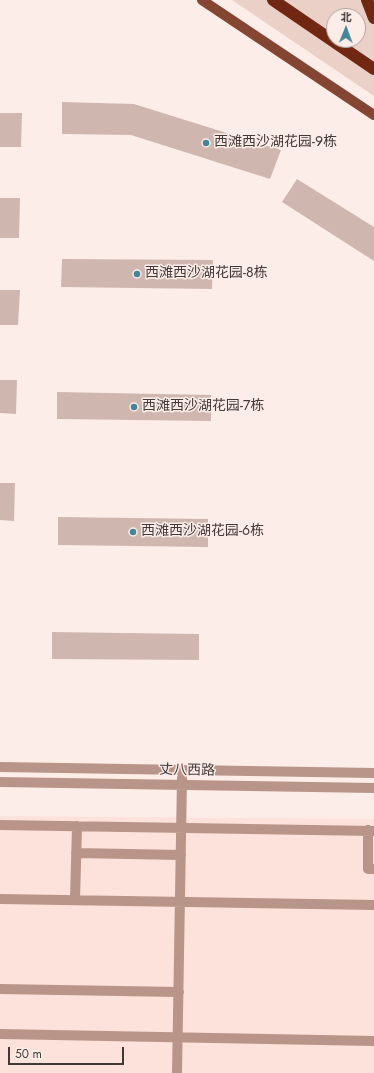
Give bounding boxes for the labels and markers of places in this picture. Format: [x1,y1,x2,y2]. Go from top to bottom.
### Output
place label: 西滩西沙湖花园-9栋 [214,135,337,151]
marker: 西滩西沙湖花园-9栋 [201,138,211,148]
place label: 西滩西沙湖花园-8栋 [145,266,268,282]
marker: 西滩西沙湖花园-8栋 [132,269,142,279]
place label: 西滩西沙湖花园-7栋 [142,399,264,415]
marker: 西滩西沙湖花园-7栋 [129,402,139,412]
place label: 西滩西沙湖花园-6栋 [141,524,264,540]
marker: 西滩西沙湖花园-6栋 [128,527,138,537]

